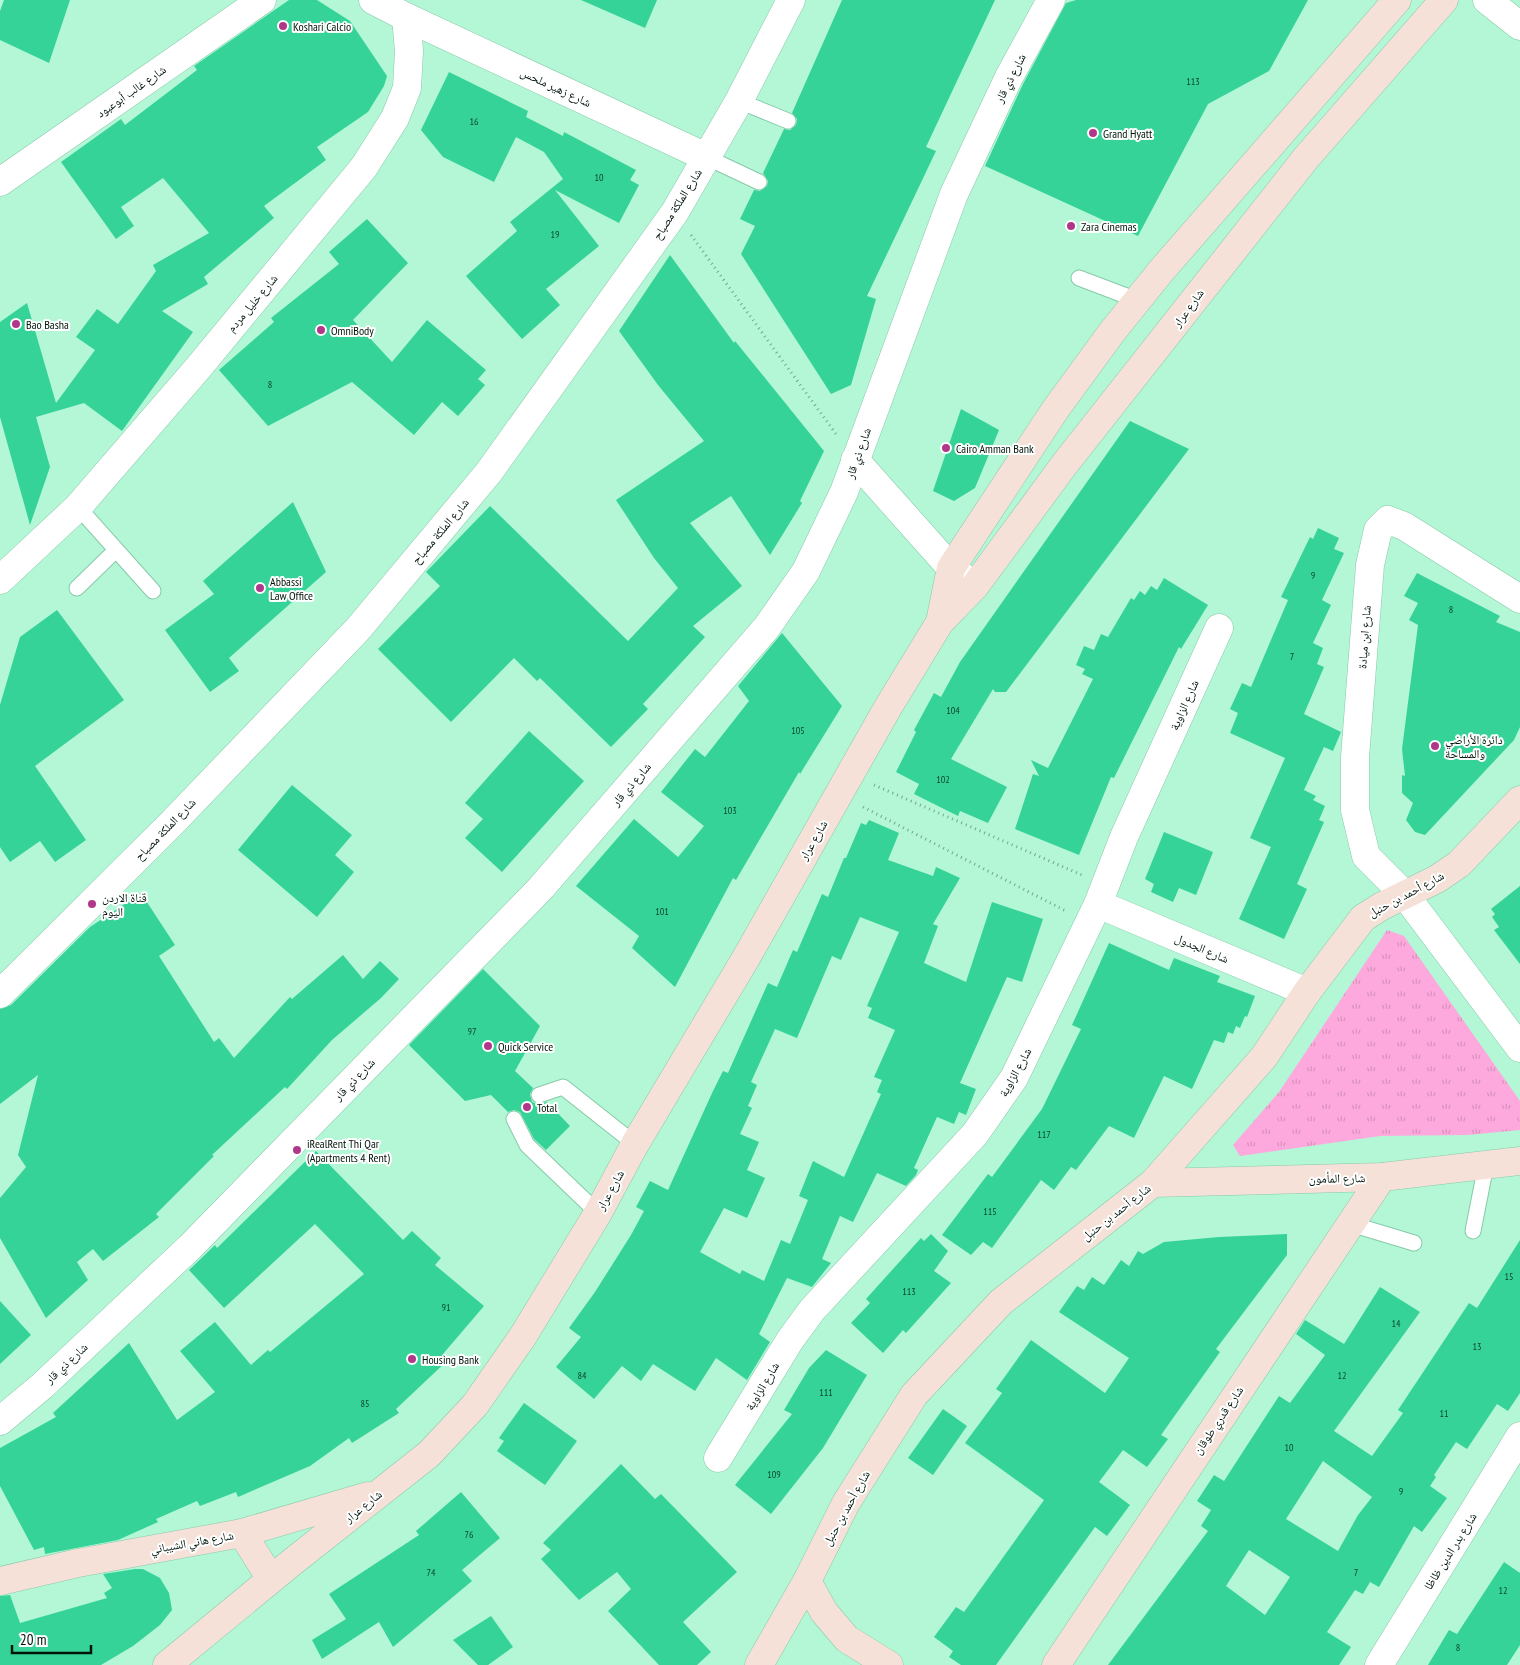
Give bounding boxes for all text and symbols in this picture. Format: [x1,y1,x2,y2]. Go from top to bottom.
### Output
place label: Koshari Calcio [293,19,351,34]
marker: Koshari Calcio [277,20,289,32]
street label: شارع ذي قار [991,51,1031,107]
street label: شارع غالب أبوعبود [93,61,169,121]
street label: شارع زهير ملحس [518,64,594,111]
house number: 113 [1186,75,1200,88]
house number: 16 [470,115,479,128]
place label: Grand Hyatt [1103,126,1153,141]
marker: Grand Hyatt [1087,127,1099,139]
street label: شارع الملكة مصباح [649,166,706,243]
house number: 10 [595,171,604,184]
place label: Zara Cinemas [1081,219,1137,234]
marker: Zara Cinemas [1065,220,1077,232]
house number: 19 [551,228,560,241]
street label: شارع خليل مردم [223,271,281,336]
street label: شارع عرار [1168,286,1208,332]
place label: Bao Basha [26,317,69,332]
marker: Bao Basha [10,318,22,330]
place label: OmniBody [331,323,374,338]
marker: OmniBody [315,324,327,336]
house number: 8 [268,378,272,391]
street label: شارع ذي قار [842,425,877,482]
place label: Cairo Amman Bank [956,441,1034,456]
marker: Cairo Amman Bank [940,442,952,454]
street label: شارع الملكة مصباح [408,495,473,568]
house number: 9 [1311,569,1315,582]
place label: Abbassi Law Office [270,574,313,603]
marker: Abbassi Law Office [254,582,266,594]
house number: 8 [1449,603,1453,616]
street label: شارع ابن ميادة [1354,605,1375,669]
house number: 7 [1290,650,1294,663]
street label: شارع الزاوية [1166,677,1203,733]
house number: 104 [946,704,960,717]
house number: 105 [791,724,805,737]
place label: دائرة الأراضي والمساحة [1445,732,1503,761]
marker: دائرة الأراضي والمساحة [1429,740,1441,752]
street label: شارع ذي قار [607,759,656,812]
house number: 102 [936,773,950,786]
street label: شارع الملكة مصباح [131,795,199,864]
house number: 103 [723,804,737,817]
street label: شارع عرار [795,817,831,864]
street label: شارع أحمد بن حنبل [1366,868,1447,921]
place label: قناة الاردن اليوم [102,890,147,920]
marker: قناة الاردن اليوم [86,898,98,910]
house number: 101 [655,905,669,918]
street label: شارع الجدول [1172,930,1231,967]
house number: 97 [468,1025,477,1038]
place label: Quick Service [498,1039,553,1054]
marker: Quick Service [482,1040,494,1052]
street label: شارع الزاوية [995,1045,1035,1100]
street label: شارع ذي قار [330,1055,380,1106]
place label: Total [537,1100,557,1115]
marker: Total [521,1101,533,1113]
house number: 117 [1037,1128,1051,1141]
place label: iRealRent Thi Qar (Apartments 4 Rent) [307,1136,390,1165]
marker: iRealRent Thi Qar (Apartments 4 Rent) [291,1144,303,1156]
street label: شارع عرار [592,1167,628,1214]
street label: شارع المأمون [1308,1170,1366,1187]
street label: شارع أحمد بن حنبل [1078,1180,1154,1244]
house number: 115 [983,1205,997,1218]
house number: 15 [1505,1270,1514,1283]
house number: 113 [902,1285,916,1298]
house number: 91 [442,1301,451,1314]
house number: 14 [1392,1317,1401,1330]
street label: شارع ذي قار [41,1339,93,1389]
house number: 13 [1473,1340,1482,1353]
place label: Housing Bank [422,1352,479,1367]
marker: Housing Bank [406,1353,418,1365]
street label: شارع الزاوية [742,1359,783,1413]
house number: 84 [578,1369,587,1382]
house number: 12 [1338,1369,1347,1382]
street label: شارع قدري طوقان [1190,1383,1249,1459]
house number: 111 [819,1386,833,1399]
house number: 85 [361,1397,370,1410]
house number: 11 [1440,1407,1449,1420]
house number: 10 [1285,1441,1294,1454]
house number: 109 [767,1468,781,1481]
street label: شارع أحمد بن حنبل [819,1468,874,1549]
house number: 9 [1399,1485,1403,1498]
street label: شارع عرار [340,1486,385,1527]
street label: شارع بدر الدين ظاظا [1420,1510,1481,1593]
street label: شارع هاني الشيباني [149,1527,235,1560]
house number: 76 [465,1528,474,1541]
house number: 74 [427,1566,436,1579]
house number: 7 [1354,1566,1358,1579]
house number: 12 [1499,1584,1508,1597]
scale bar [12,1622,91,1654]
text: 20 m [20,1630,46,1649]
house number: 8 [1456,1641,1460,1654]

